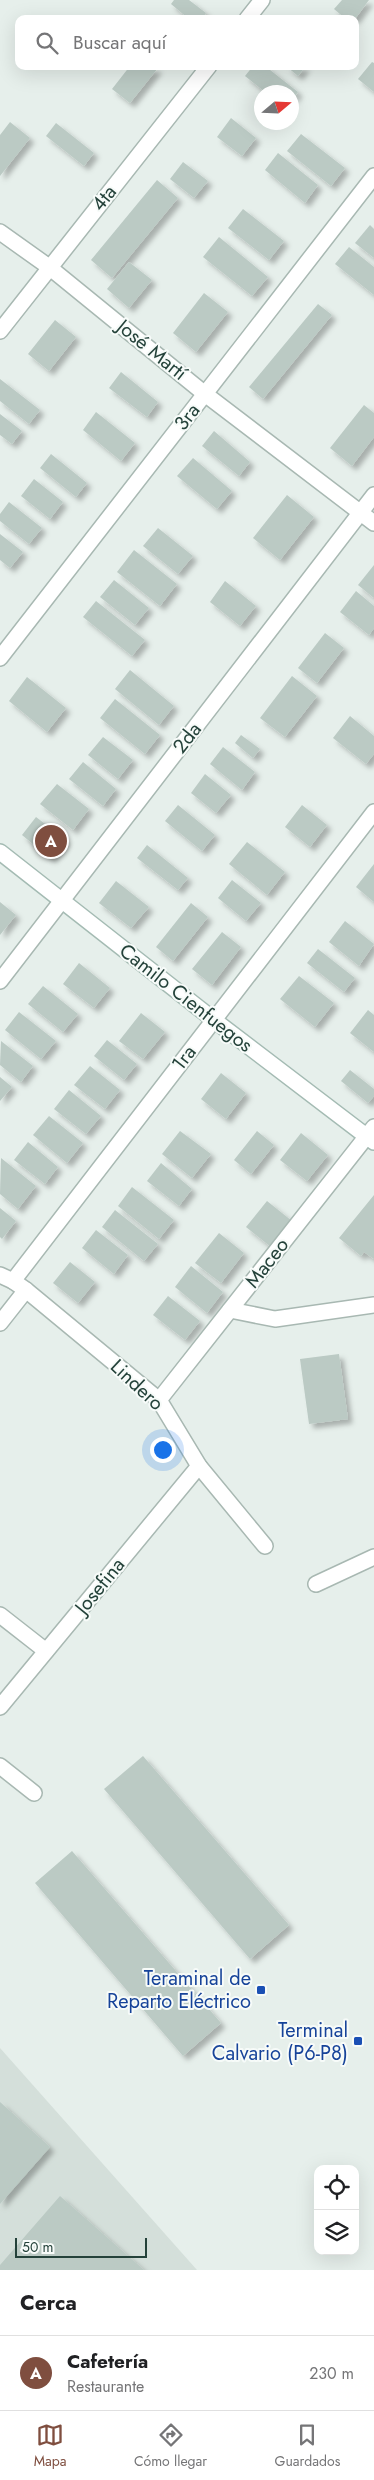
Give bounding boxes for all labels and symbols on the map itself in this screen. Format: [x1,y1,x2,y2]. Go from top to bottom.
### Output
north arrow [254,85,299,130]
street label: 4ta [85,179,123,217]
street label: José Martí [108,311,194,388]
street label: 3ra [167,397,207,437]
street label: 2da [166,716,208,760]
pin: A [35,822,67,860]
street label: Camilo Cienfuegos [113,937,259,1059]
street label: 1ra [165,1039,203,1077]
street label: Maceo [238,1232,296,1294]
street label: Lindero [104,1353,170,1417]
your location [150,1437,176,1463]
street label: Josefina [66,1552,132,1623]
place label: Teraminal de Reparto Eléctrico [107,1964,251,2016]
marker: Teraminal de Reparto Eléctrico [255,1984,267,1996]
place label: Terminal Calvario (P6-P8) [212,2016,348,2068]
marker: Terminal Calvario (P6-P8) [352,2035,364,2047]
scale bar [15,2235,148,2258]

